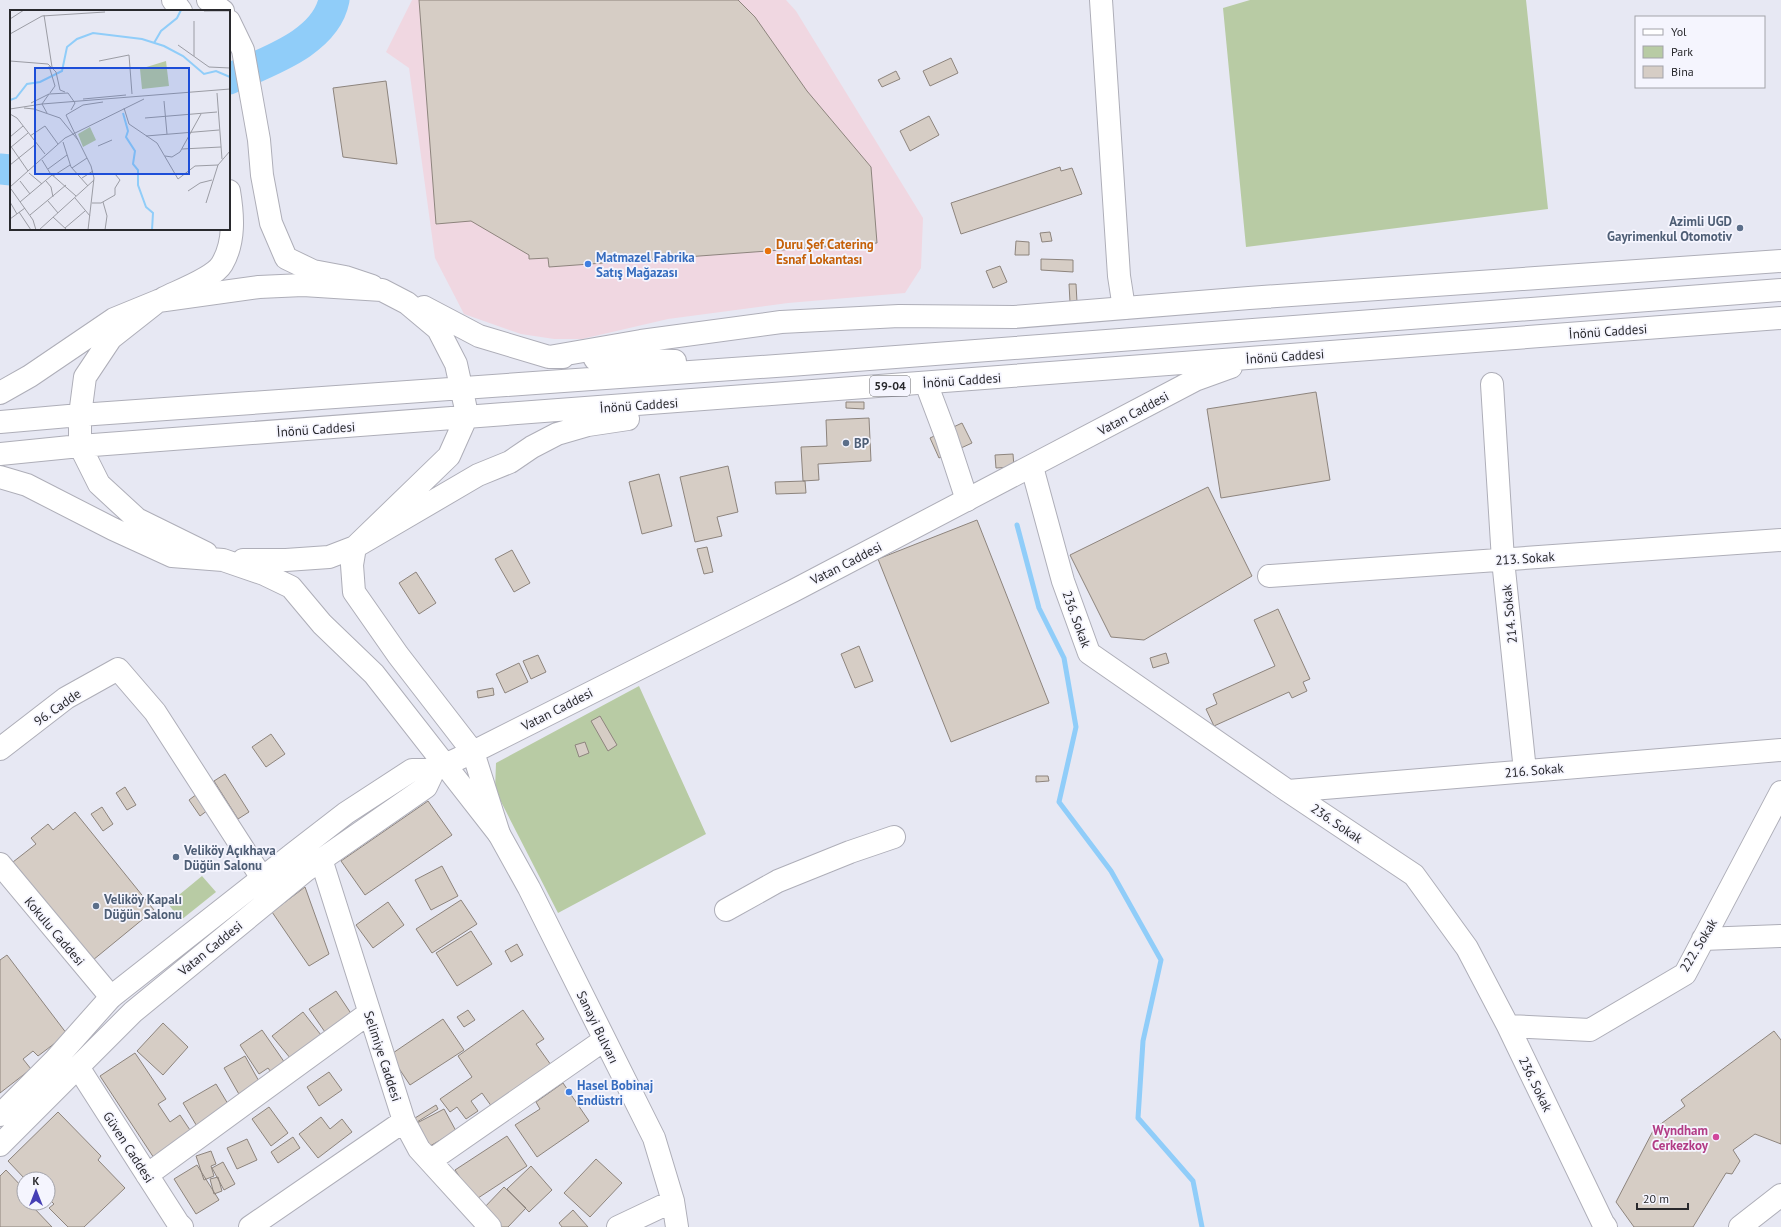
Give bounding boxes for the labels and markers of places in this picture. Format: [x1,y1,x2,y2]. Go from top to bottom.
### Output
place label: Azimli UGD Gayrimenkul Otomotiv [1607,213,1733,245]
marker: Azimli UGD Gayrimenkul Otomotiv [1735,223,1745,233]
place label: Duru Şef Catering Esnaf Lokantası [776,236,874,268]
marker: Duru Şef Catering Esnaf Lokantası [763,246,773,256]
place label: Matmazel Fabrika Satış Mağazası [596,249,695,281]
marker: Matmazel Fabrika Satış Mağazası [583,259,593,269]
place label: BP [854,435,870,452]
marker: BP [841,438,851,448]
place label: Veliköy Açıkhava Düğün Salonu [183,842,276,874]
marker: Veliköy Açıkhava Düğün Salonu [171,852,181,862]
place label: Veliköy Kapalı Düğün Salonu [103,891,182,923]
marker: Veliköy Kapalı Düğün Salonu [91,901,101,911]
place label: Hasel Bobinaj Endüstri [577,1077,653,1109]
marker: Hasel Bobinaj Endüstri [564,1087,574,1097]
place label: Wyndham Cerkezkoy [1652,1122,1709,1154]
marker: Wyndham Cerkezkoy [1711,1132,1721,1142]

